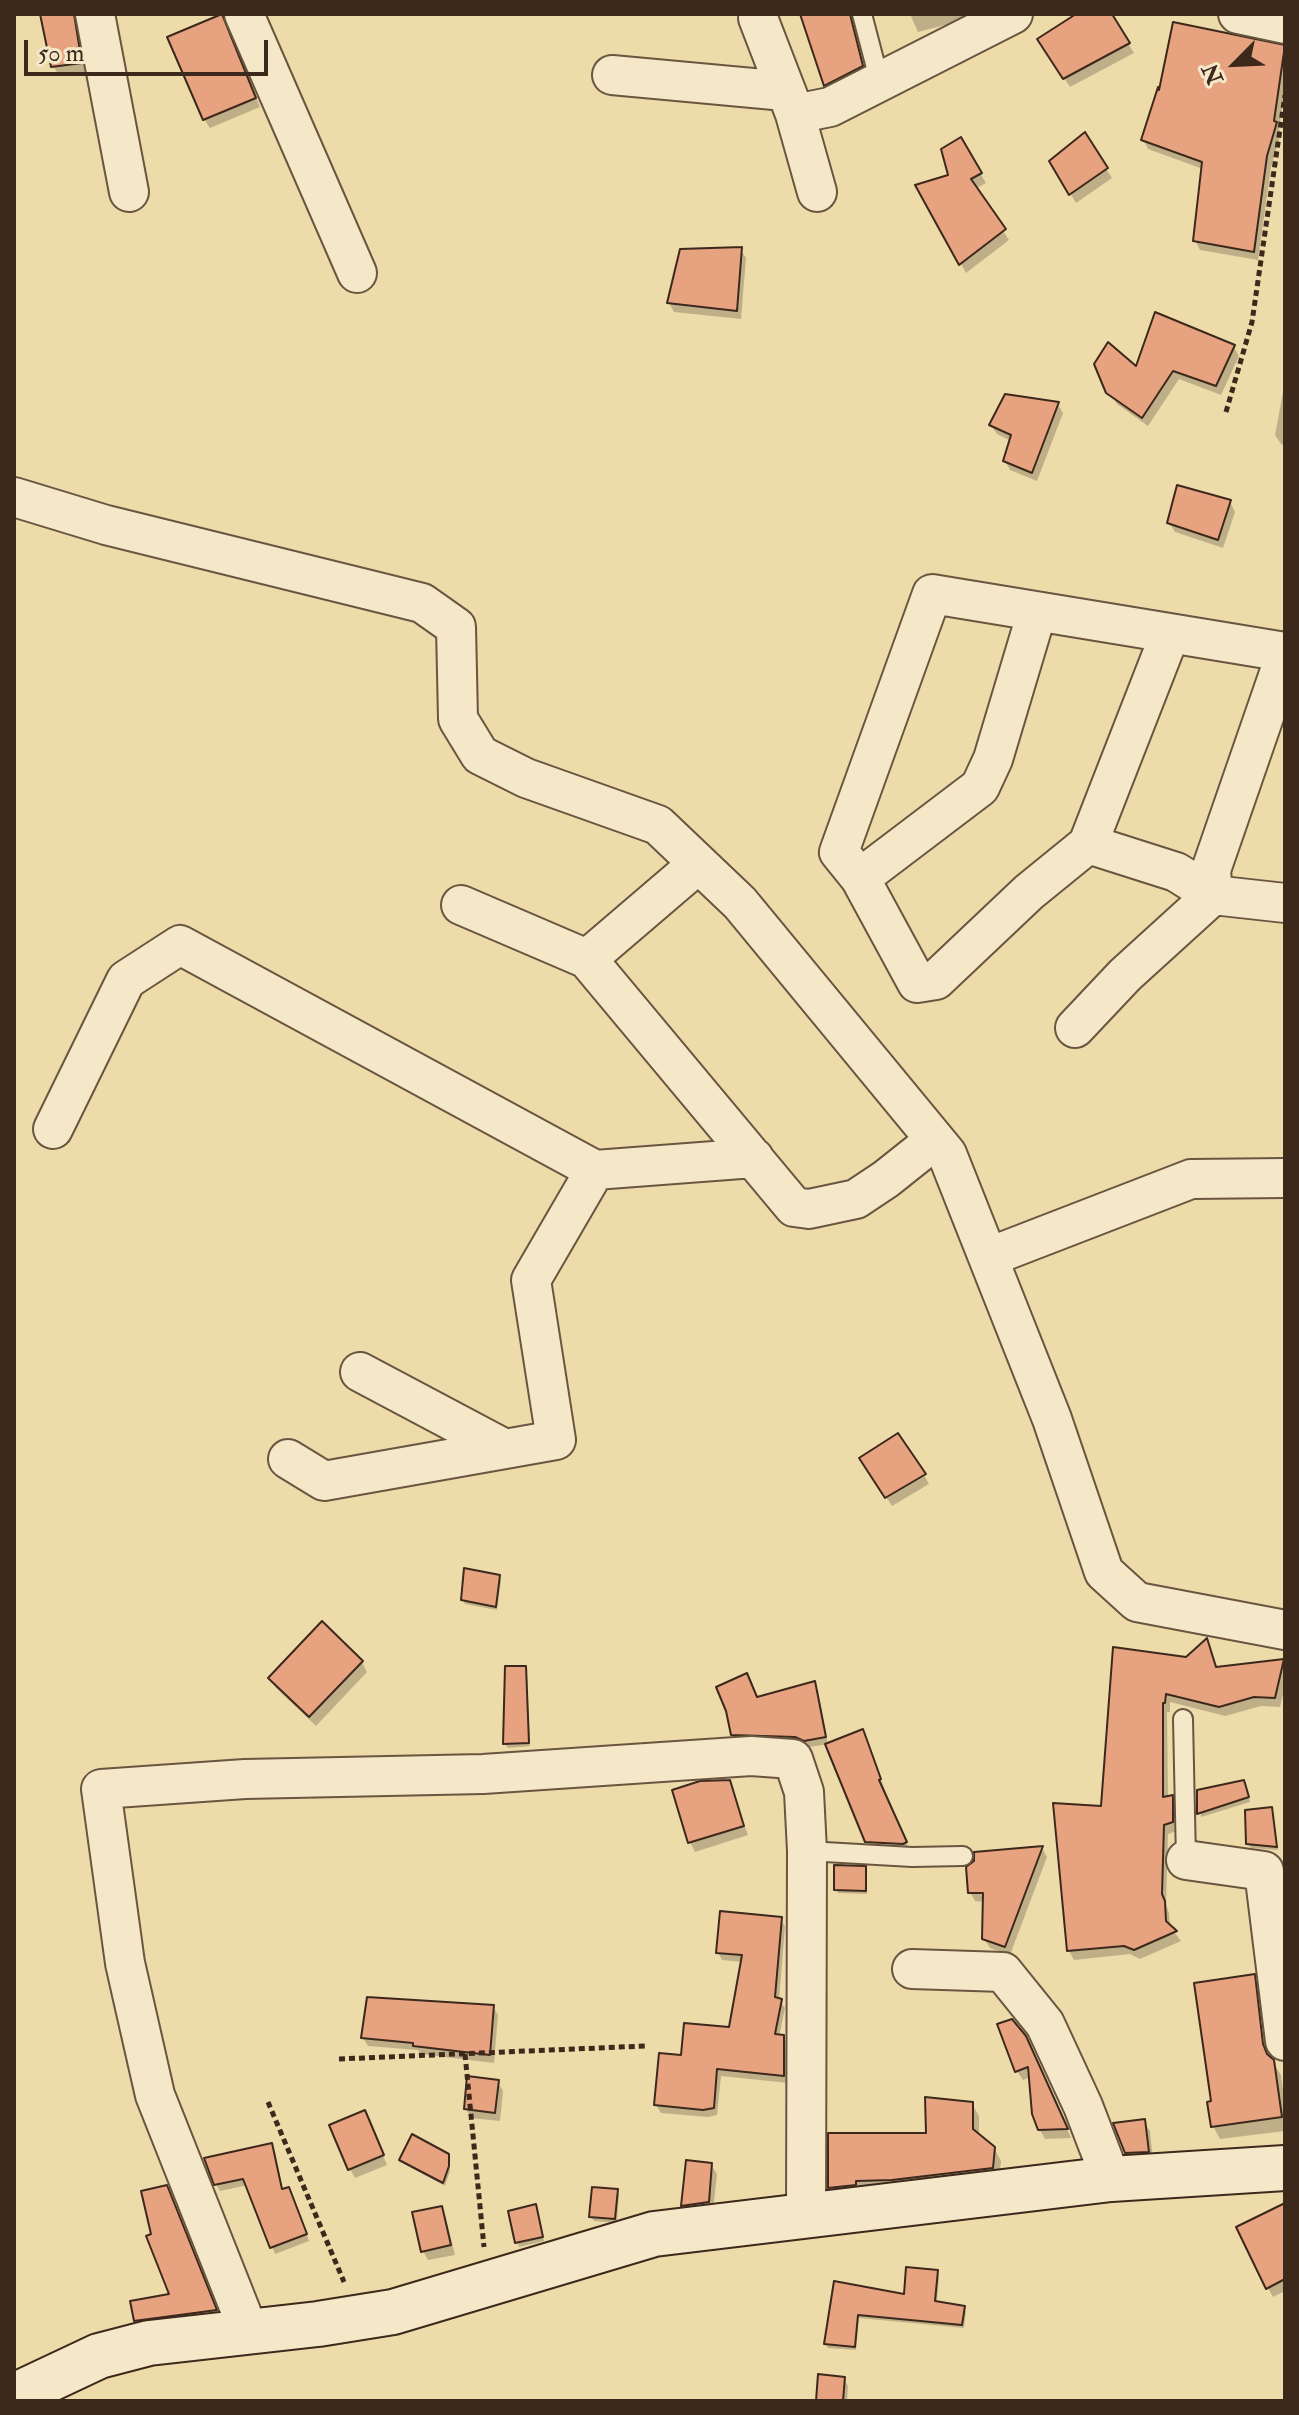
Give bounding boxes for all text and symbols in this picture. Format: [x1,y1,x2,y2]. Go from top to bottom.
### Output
scale bar [28,24,272,74]
north arrow [1195,24,1275,104]
text: 50 m [38,38,84,69]
text: N [1196,59,1230,88]

